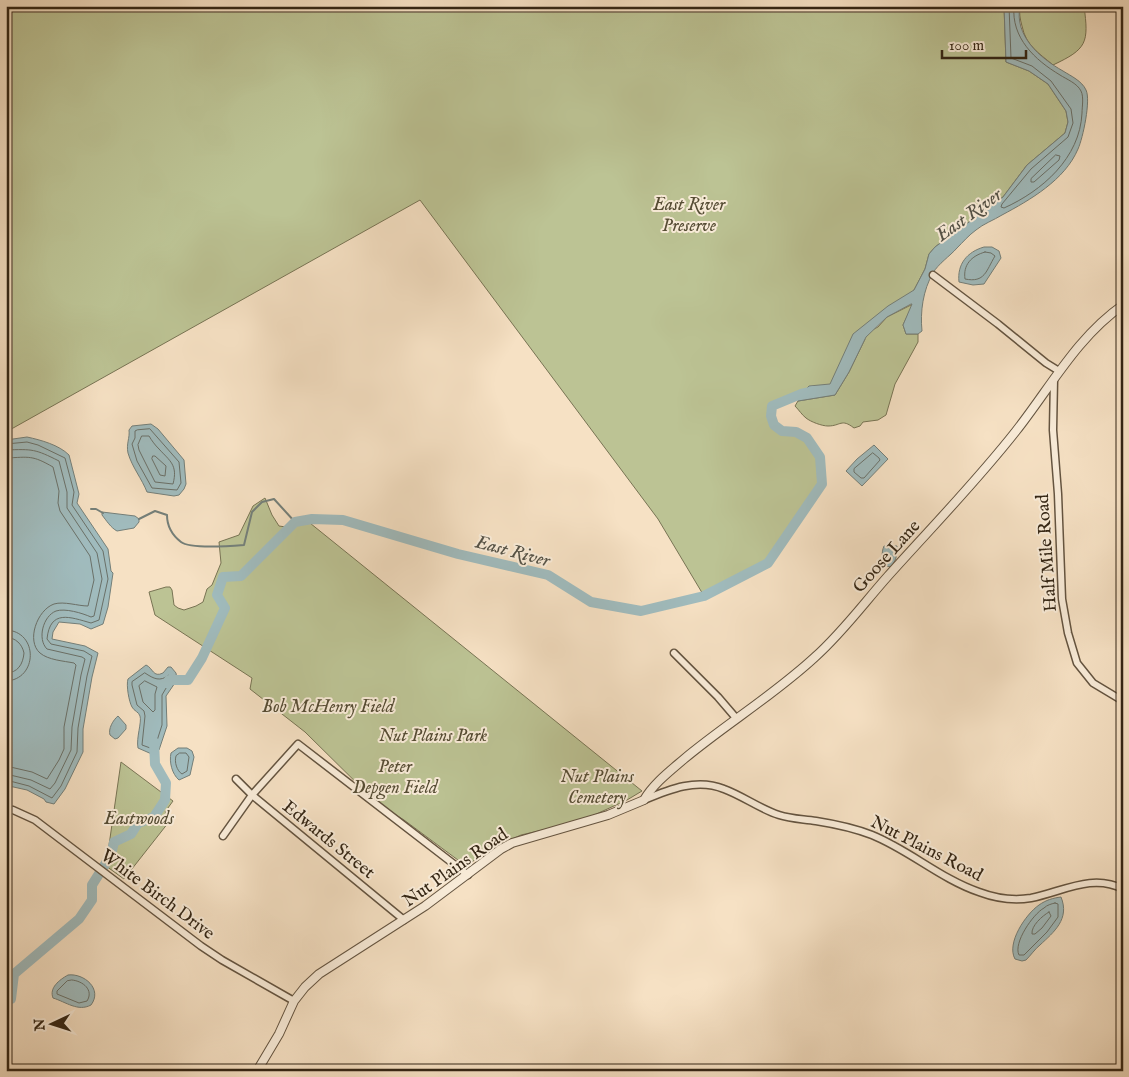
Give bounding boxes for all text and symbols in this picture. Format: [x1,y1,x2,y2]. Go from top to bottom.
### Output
scale bar [942,28,1025,60]
text: 100 m [949,36,985,55]
water label: East River [930,183,1008,248]
park label: East River Preserve [652,194,726,238]
street label: Half Mile Road [1032,493,1063,613]
street label: Goose Lane [848,516,926,598]
water label: East River [472,530,554,574]
park label: Bob McHenry Field [262,696,396,719]
park label: Nut Plains Park [379,725,487,748]
park label: Peter Depgen Field [353,756,439,800]
park label: Nut Plains Cemetery [560,766,635,810]
street label: Edwards Street [277,796,379,885]
park label: Eastwoods [103,808,175,831]
street label: Nut Plains Road [866,811,987,888]
street label: Nut Plains Road [399,823,513,913]
street label: White Birch Drive [95,845,219,946]
north arrow [28,1000,78,1050]
text: N [31,1018,49,1033]

